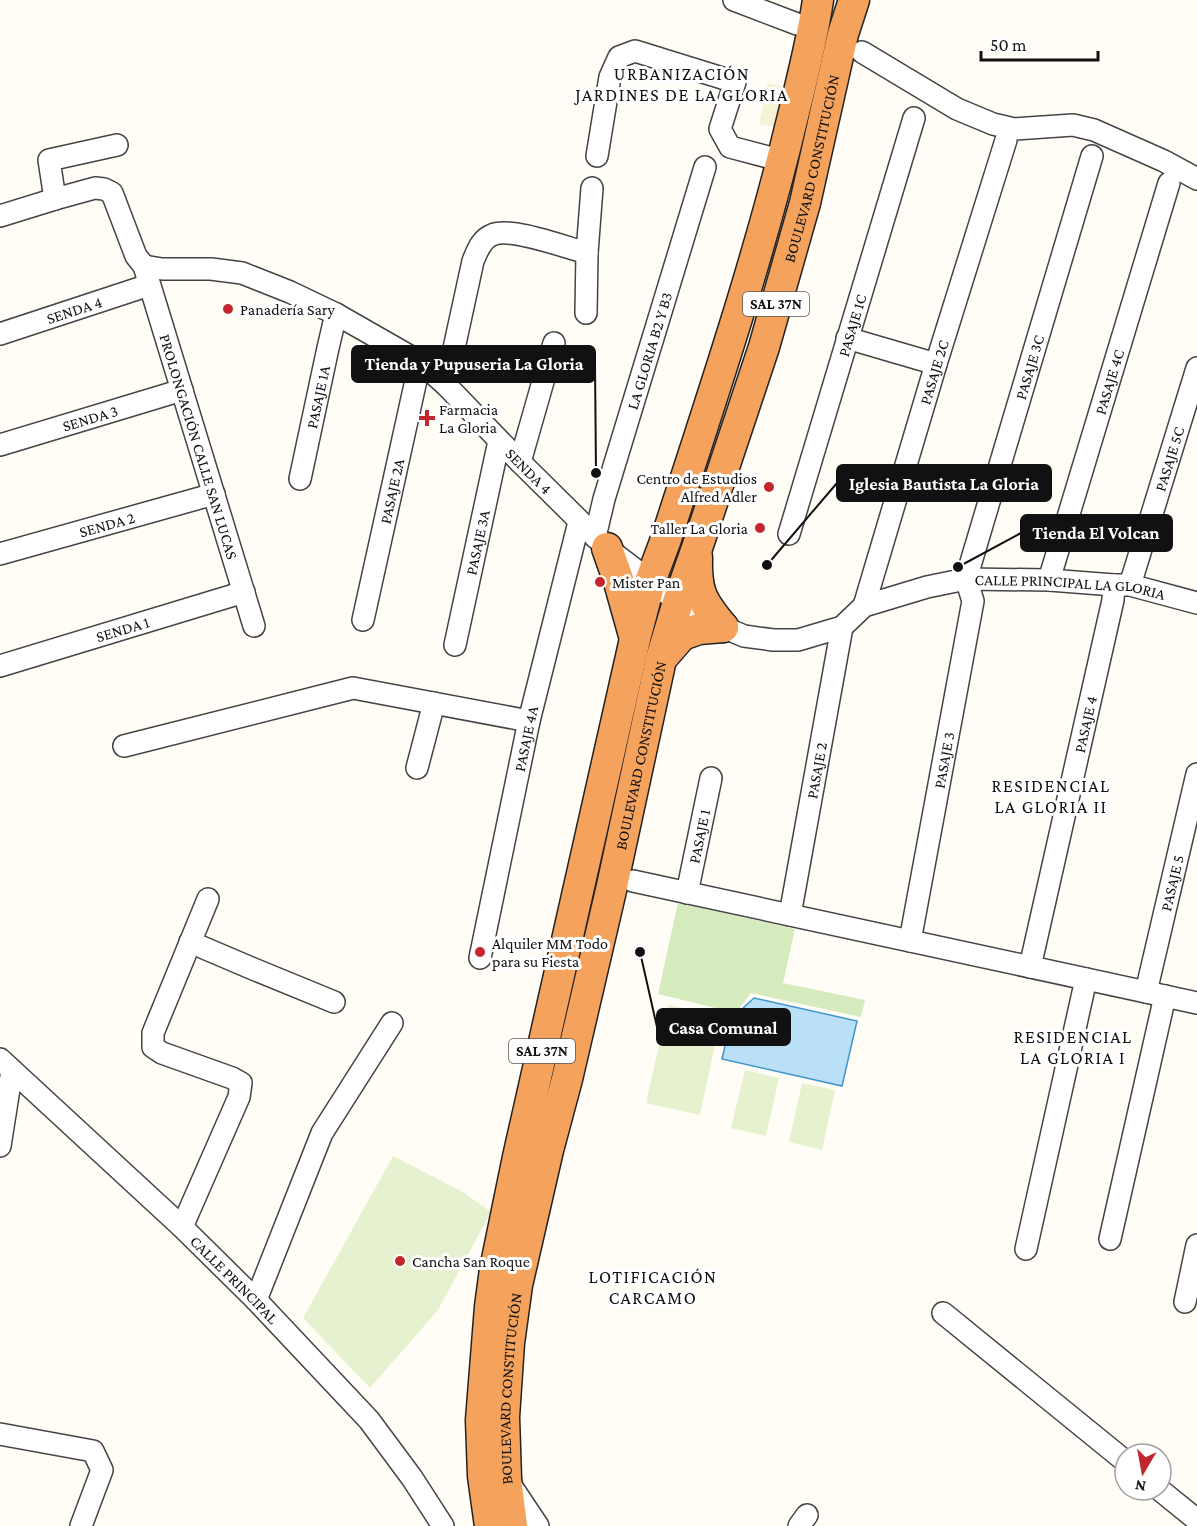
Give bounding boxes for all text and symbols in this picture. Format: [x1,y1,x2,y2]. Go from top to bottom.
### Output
scale bar [981,24,1098,62]
text: 50 m [990,35,1027,55]
district label: URBANIZACIÓN JARDINES DE LA GLORIA [573,64,789,105]
street label: BOULEVARD CONSTITUCIÓN [781,73,843,264]
street label: LA GLORIA B2 Y B3 [624,290,675,412]
road number: SAL 37N [743,292,809,316]
street label: PASAJE 1C [835,292,870,359]
street label: SENDA 4 [44,293,104,327]
place label: Panadería Sary [240,301,336,319]
marker: Panadería Sary [221,302,235,316]
street label: PROLONGACIÓN CALLE SAN LUCAS [156,332,241,561]
street label: PASAJE 3C [1012,333,1047,402]
street label: PASAJE 2C [916,338,952,407]
callout: Tienda y Pupuseria La Gloria [352,346,595,382]
street label: PASAJE 4C [1092,347,1127,417]
text: Tienda y Pupuseria La Gloria [365,354,584,374]
street label: PASAJE 1A [303,363,333,430]
place label: Farmacia La Gloria [439,401,499,436]
street label: SENDA 3 [60,402,120,435]
marker: Farmacia La Gloria [420,411,434,425]
street label: PASAJE 5C [1151,425,1187,493]
street label: SENDA 4 [502,445,555,498]
street label: PASAJE 2A [377,456,408,525]
callout: Iglesia Bautista La Gloria [837,465,1051,501]
place label: Centro de Estudios Alfred Adler [636,470,757,505]
text: Iglesia Bautista La Gloria [849,474,1039,494]
marker: Centro de Estudios Alfred Adler [762,480,776,494]
street label: PASAJE 3A [462,507,493,577]
street label: SENDA 2 [77,509,137,540]
callout: Tienda El Volcan [1021,515,1172,551]
place label: Taller La Gloria [650,520,749,537]
marker: Taller La Gloria [753,521,767,535]
text: Tienda El Volcan [1032,523,1160,543]
street label: CALLE PRINCIPAL LA GLORIA [975,571,1168,603]
place label: Mister Pan [612,574,681,591]
marker: Mister Pan [593,575,607,589]
street label: SENDA 1 [94,613,151,645]
street label: BOULEVARD CONSTITUCIÓN [612,660,669,851]
street label: PASAJE 4 [1071,694,1100,754]
street label: PASAJE 4A [511,703,542,773]
street label: PASAJE 3 [930,730,958,790]
street label: PASAJE 2 [803,740,830,800]
district label: RESIDENCIAL LA GLORIA II [992,776,1111,817]
street label: PASAJE 1 [685,808,713,865]
street label: PASAJE 5 [1157,853,1187,913]
place label: Alquiler MM Todo para su Fiesta [492,935,608,971]
marker: Alquiler MM Todo para su Fiesta [473,945,487,959]
callout: Casa Comunal [657,1009,790,1045]
text: Casa Comunal [668,1018,778,1038]
district label: RESIDENCIAL LA GLORIA I [1014,1027,1133,1068]
road number: SAL 37N [509,1039,575,1063]
street label: CALLE PRINCIPAL [187,1232,282,1327]
place label: Cancha San Roque [412,1253,530,1271]
marker: Cancha San Roque [393,1254,407,1268]
district label: LOTIFICACIÓN CARCAMO [589,1267,717,1308]
street label: BOULEVARD CONSTITUCIÓN [496,1292,525,1486]
north arrow [1113,1442,1173,1502]
text: N [1134,1477,1147,1496]

